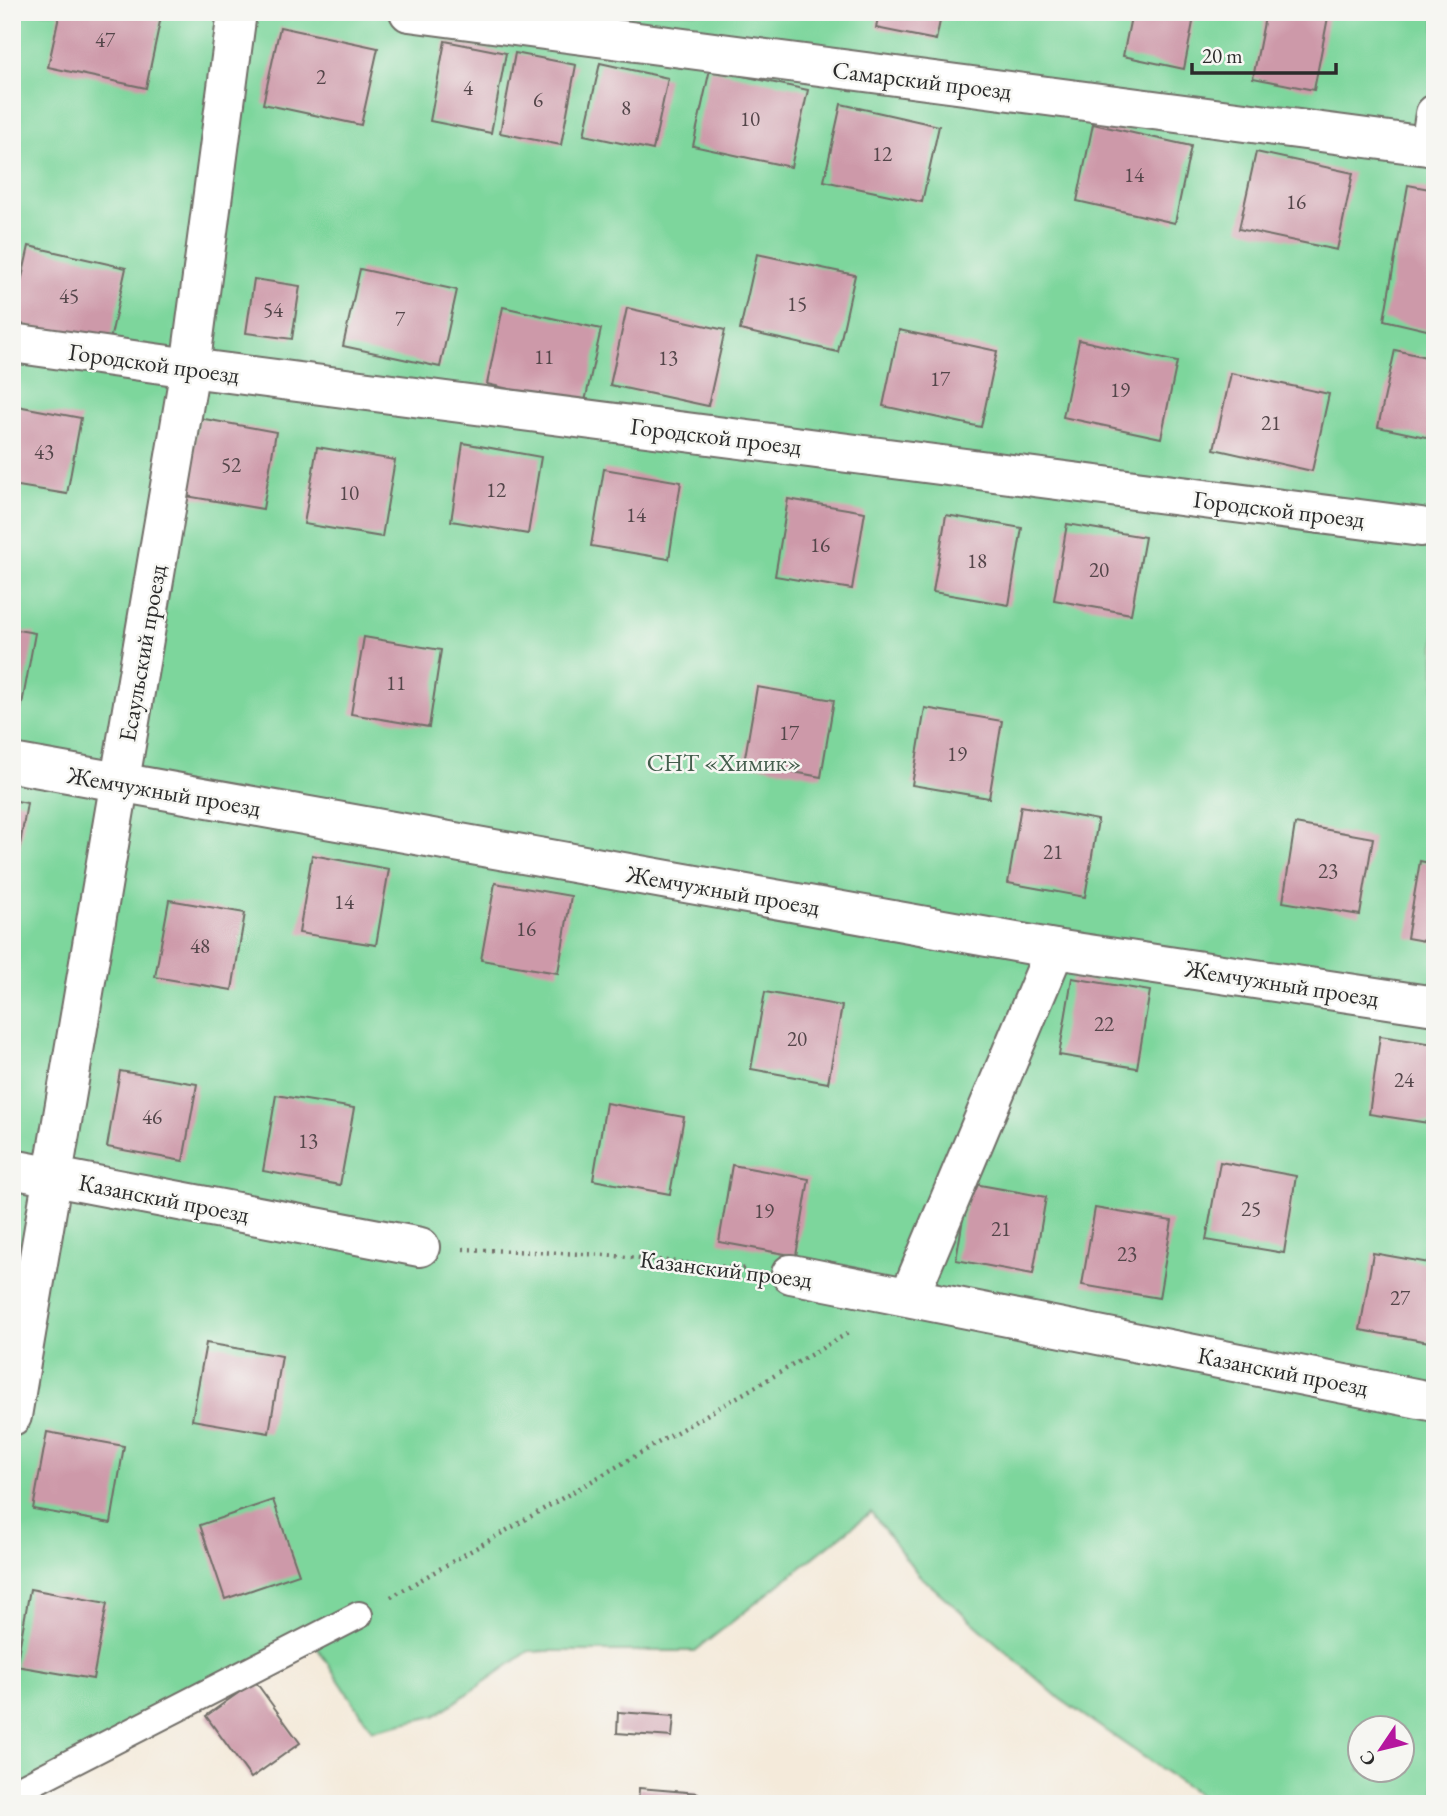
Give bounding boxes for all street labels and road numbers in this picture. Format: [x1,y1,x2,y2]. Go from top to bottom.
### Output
street label: Самарский проезд [831,54,1013,106]
street label: Городской проезд [67,336,241,390]
street label: Городской проезд [629,410,803,462]
street label: Городской проезд [1192,483,1366,535]
street label: Есаульский проезд [111,562,173,744]
street label: Жемчужный проезд [64,759,263,823]
street label: Жемчужный проезд [623,858,822,922]
street label: Жемчужный проезд [1182,952,1381,1014]
street label: Казанский проезд [76,1166,252,1230]
street label: Казанский проезд [638,1243,814,1295]
street label: Казанский проезд [1195,1339,1371,1403]

